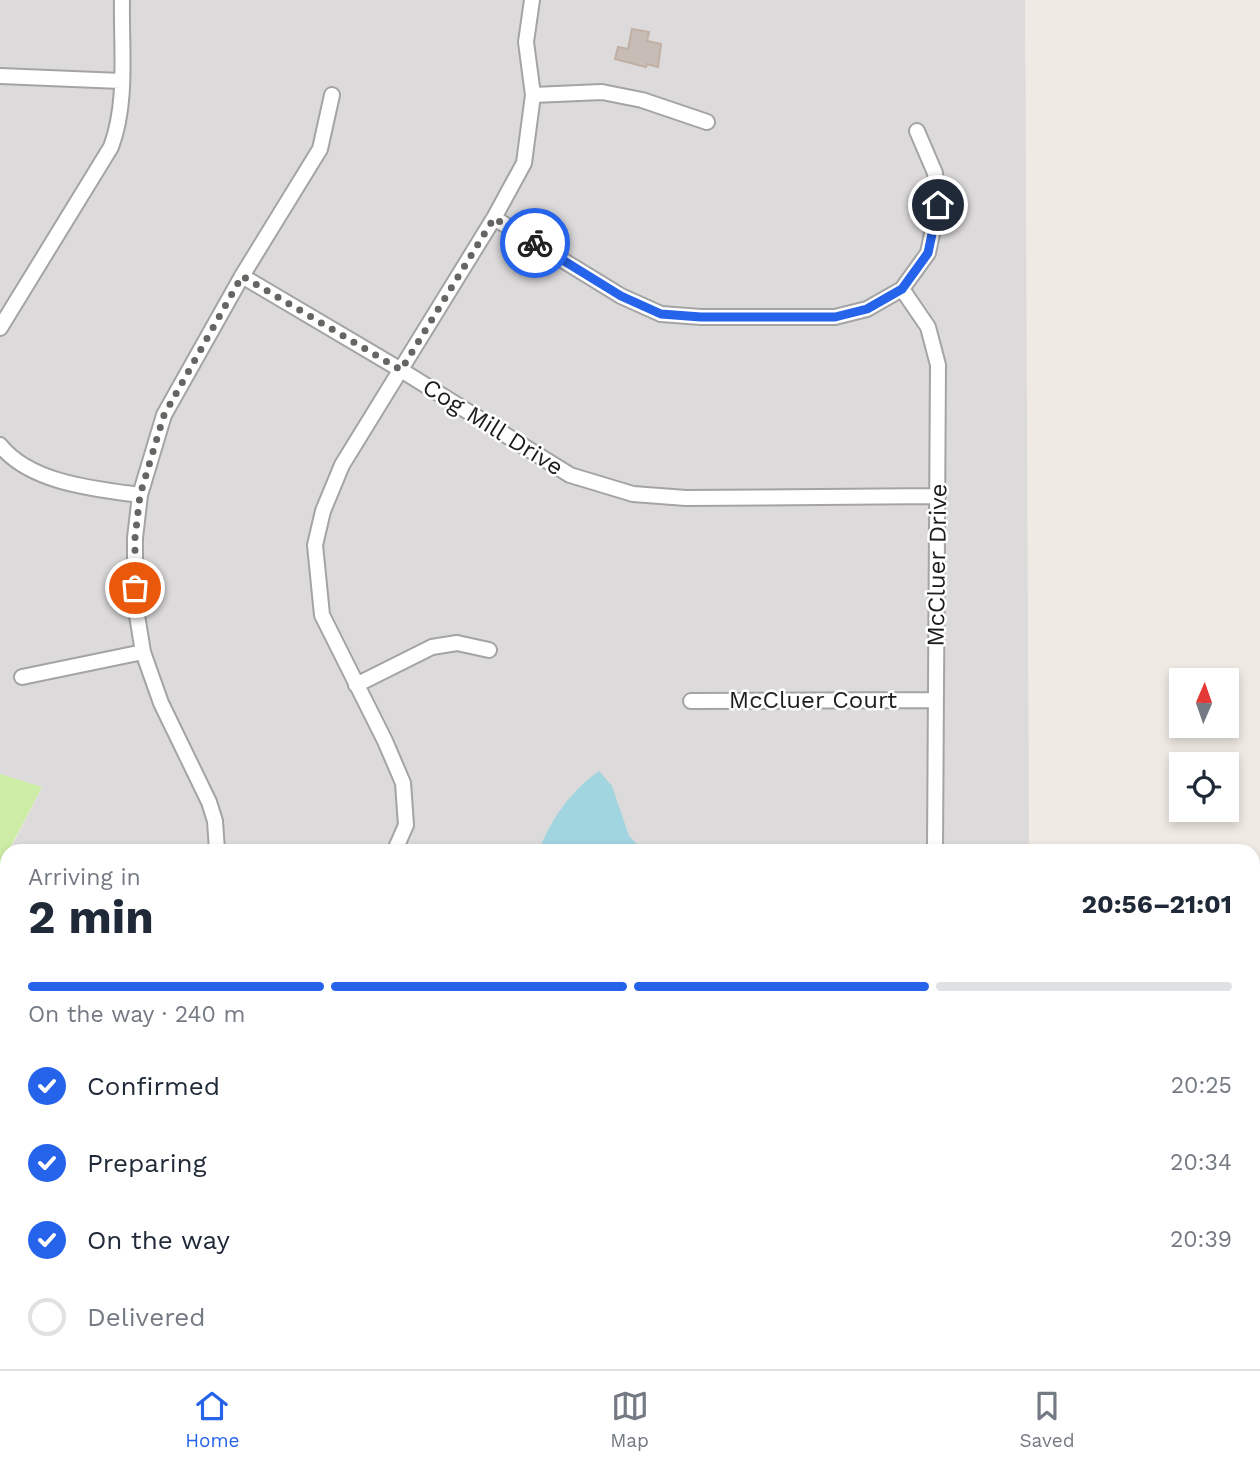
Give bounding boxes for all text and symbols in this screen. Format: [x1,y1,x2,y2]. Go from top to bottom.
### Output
pin [908,175,968,235]
icon: home [919,186,957,224]
courier [500,208,570,278]
icon: bike [516,224,554,262]
street label: Cog Mill Drive [418,373,568,481]
street label: McCluer Drive [922,483,952,647]
pin [105,558,165,618]
icon: bag [116,569,154,607]
north arrow [1169,668,1239,738]
map controls [1169,668,1239,822]
street label: McCluer Court [729,686,897,714]
button: locate [1169,752,1239,822]
text: Arriving in [28,864,141,891]
text: 20:56–21:01 [1081,889,1232,919]
text: 2 min [28,890,154,944]
text: On the way · 240 m [28,1001,246,1028]
icon: check [28,1067,66,1105]
text: Confirmed [87,1071,220,1101]
text: 20:25 [1171,1072,1232,1099]
icon: check [28,1144,66,1182]
text: Preparing [87,1148,207,1178]
text: 20:34 [1170,1149,1232,1176]
icon: check [28,1221,66,1259]
text: On the way [87,1225,230,1255]
text: 20:39 [1170,1226,1232,1253]
text: Delivered [87,1302,206,1332]
tab: Home [185,1387,240,1452]
tab: Map [610,1387,649,1452]
tab: Saved [1019,1387,1075,1452]

